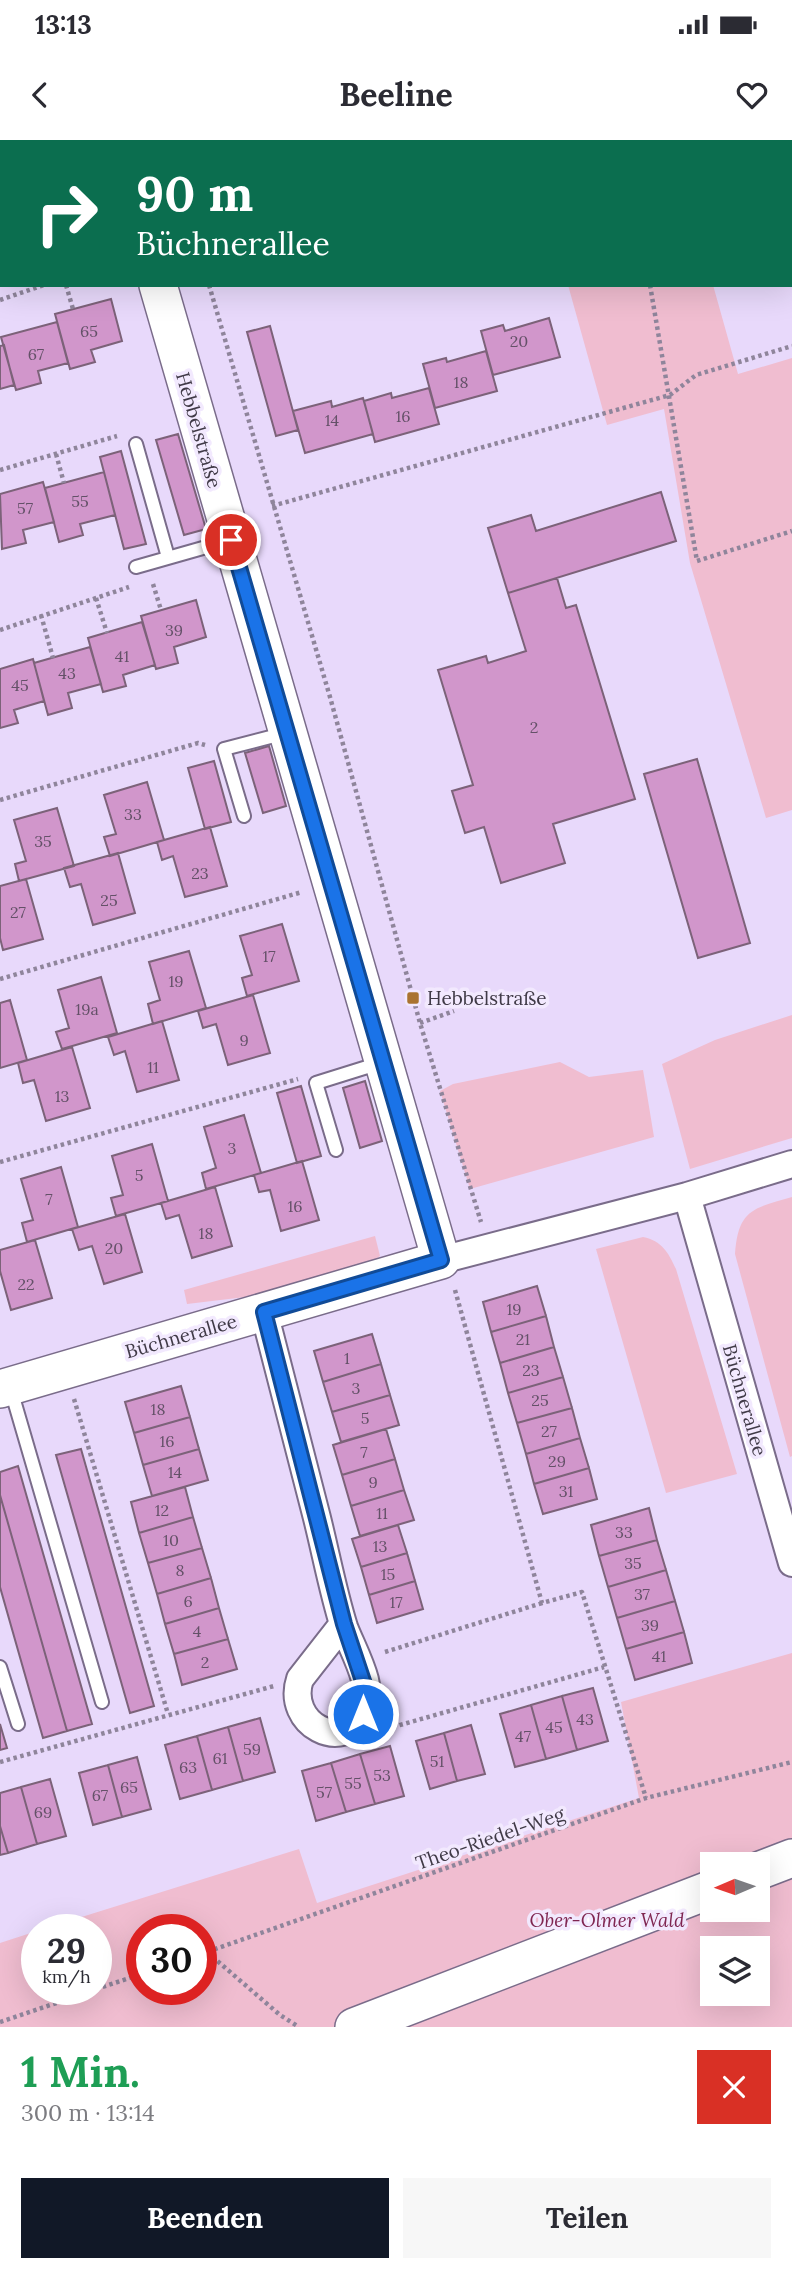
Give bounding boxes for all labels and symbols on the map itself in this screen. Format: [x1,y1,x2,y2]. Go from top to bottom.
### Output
house number: 65 [80,321,98,341]
house number: 20 [510,331,528,351]
house number: 67 [28,344,45,364]
street label: Hebbelstraße [171,369,227,491]
house number: 18 [454,372,468,392]
house number: 16 [395,406,411,426]
house number: 14 [325,410,340,430]
house number: 55 [71,491,89,511]
house number: 57 [17,498,34,518]
pin [201,510,261,570]
house number: 39 [165,620,183,640]
house number: 41 [115,646,129,666]
house number: 43 [58,663,76,683]
house number: 45 [11,675,29,695]
house number: 2 [530,717,538,737]
house number: 33 [124,804,142,824]
house number: 35 [34,831,52,851]
house number: 23 [191,863,209,883]
house number: 25 [100,890,118,910]
house number: 27 [10,902,27,922]
house number: 17 [262,946,276,966]
house number: 19 [168,971,184,991]
place label: Hebbelstraße [427,986,547,1010]
marker: Hebbelstraße [405,990,421,1006]
house number: 19a [75,999,99,1019]
house number: 9 [239,1030,249,1050]
house number: 11 [147,1057,159,1077]
house number: 13 [55,1086,69,1106]
house number: 3 [228,1138,237,1158]
house number: 5 [135,1165,143,1185]
house number: 7 [45,1189,53,1209]
house number: 16 [287,1196,303,1216]
house number: 18 [199,1223,213,1243]
house number: 20 [105,1238,123,1258]
house number: 22 [17,1274,35,1294]
house number: 19 [506,1299,522,1319]
street label: Büchnerallee [122,1309,240,1363]
house number: 21 [516,1329,530,1349]
street label: Büchnerallee [718,1341,772,1459]
house number: 1 [344,1348,350,1368]
house number: 23 [522,1360,540,1380]
house number: 3 [352,1378,361,1398]
house number: 25 [531,1390,549,1410]
house number: 18 [151,1399,165,1419]
house number: 5 [361,1408,369,1428]
house number: 27 [541,1421,558,1441]
house number: 16 [159,1431,175,1451]
house number: 7 [360,1442,368,1462]
house number: 29 [548,1451,566,1471]
house number: 14 [168,1462,183,1482]
house number: 9 [368,1472,378,1492]
house number: 31 [559,1481,574,1501]
house number: 12 [155,1500,169,1520]
house number: 11 [376,1503,388,1523]
house number: 33 [615,1522,633,1542]
house number: 10 [163,1530,179,1550]
house number: 13 [373,1536,387,1556]
house number: 35 [624,1553,642,1573]
house number: 8 [176,1560,185,1580]
house number: 15 [381,1564,395,1584]
house number: 37 [634,1584,651,1604]
house number: 6 [183,1591,193,1611]
house number: 17 [389,1592,403,1612]
house number: 39 [641,1615,659,1635]
house number: 4 [193,1621,202,1641]
house number: 41 [652,1646,666,1666]
house number: 2 [201,1652,209,1672]
position arrow [326,1677,400,1751]
house number: 43 [576,1709,594,1729]
house number: 45 [545,1717,563,1737]
house number: 47 [515,1726,532,1746]
house number: 59 [243,1739,261,1759]
house number: 61 [212,1748,228,1768]
house number: 51 [430,1751,444,1771]
house number: 63 [179,1757,197,1777]
house number: 53 [373,1765,391,1785]
house number: 55 [344,1773,362,1793]
house number: 65 [120,1777,138,1797]
house number: 57 [316,1782,333,1802]
house number: 67 [92,1785,109,1805]
street label: Theo-Riedel-Weg [412,1801,568,1875]
house number: 69 [34,1802,52,1822]
north arrow [700,1852,770,1922]
park label: Ober-Olmer Wald [530,1908,685,1932]
speed limit sign: 30 [126,1914,217,2005]

